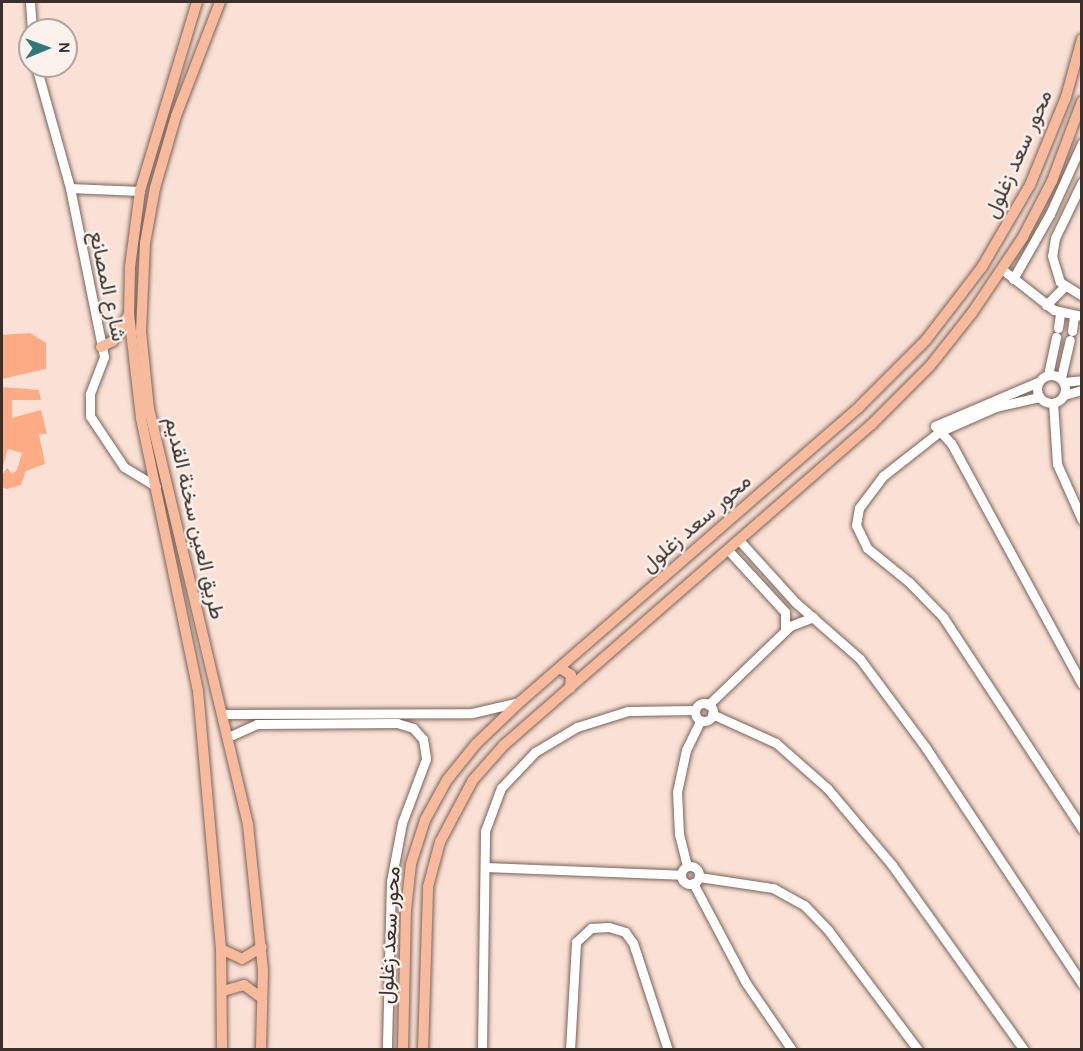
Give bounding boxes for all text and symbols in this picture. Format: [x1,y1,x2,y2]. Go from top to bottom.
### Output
north arrow [18,18,78,78]
text: N [55,42,74,54]
street label: محور سعد زغلول [978,86,1058,222]
street label: شارع المصانع [84,228,132,344]
street label: طريق العين سخنة القديم [159,414,231,622]
street label: محور سعد زغلول [636,468,756,578]
street label: محور سعد زغلول [373,866,405,1004]

